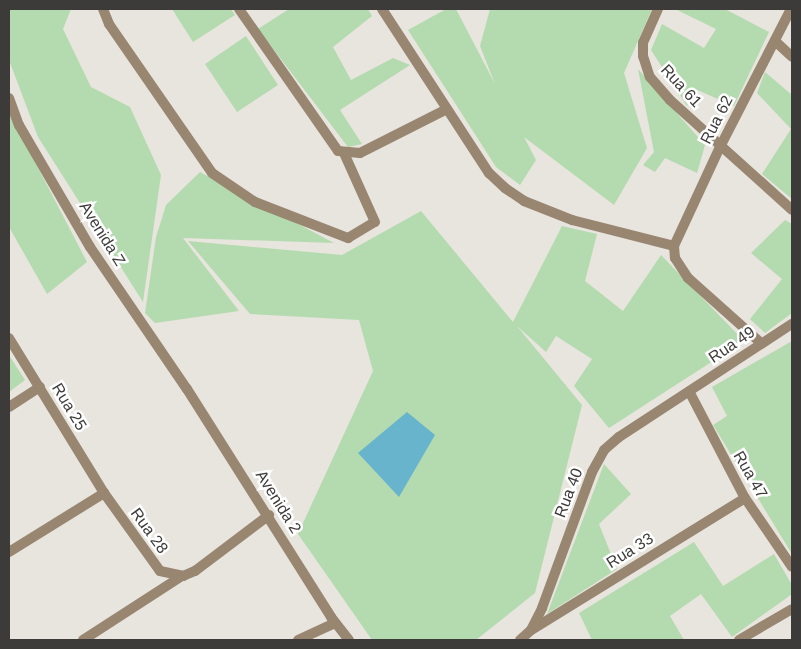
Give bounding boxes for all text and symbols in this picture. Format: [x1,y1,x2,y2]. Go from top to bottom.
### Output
street label: Rua 61 [656,61,706,111]
street label: Rua 62 [697,93,737,147]
street label: Avenida Z [75,198,129,270]
street label: Rua 49 [705,323,759,367]
street label: Rua 25 [47,380,91,434]
street label: Rua 47 [729,448,771,502]
street label: Rua 40 [551,465,587,521]
street label: Avenida 2 [251,467,305,537]
street label: Rua 28 [126,504,172,558]
street label: Rua 33 [603,529,657,573]

